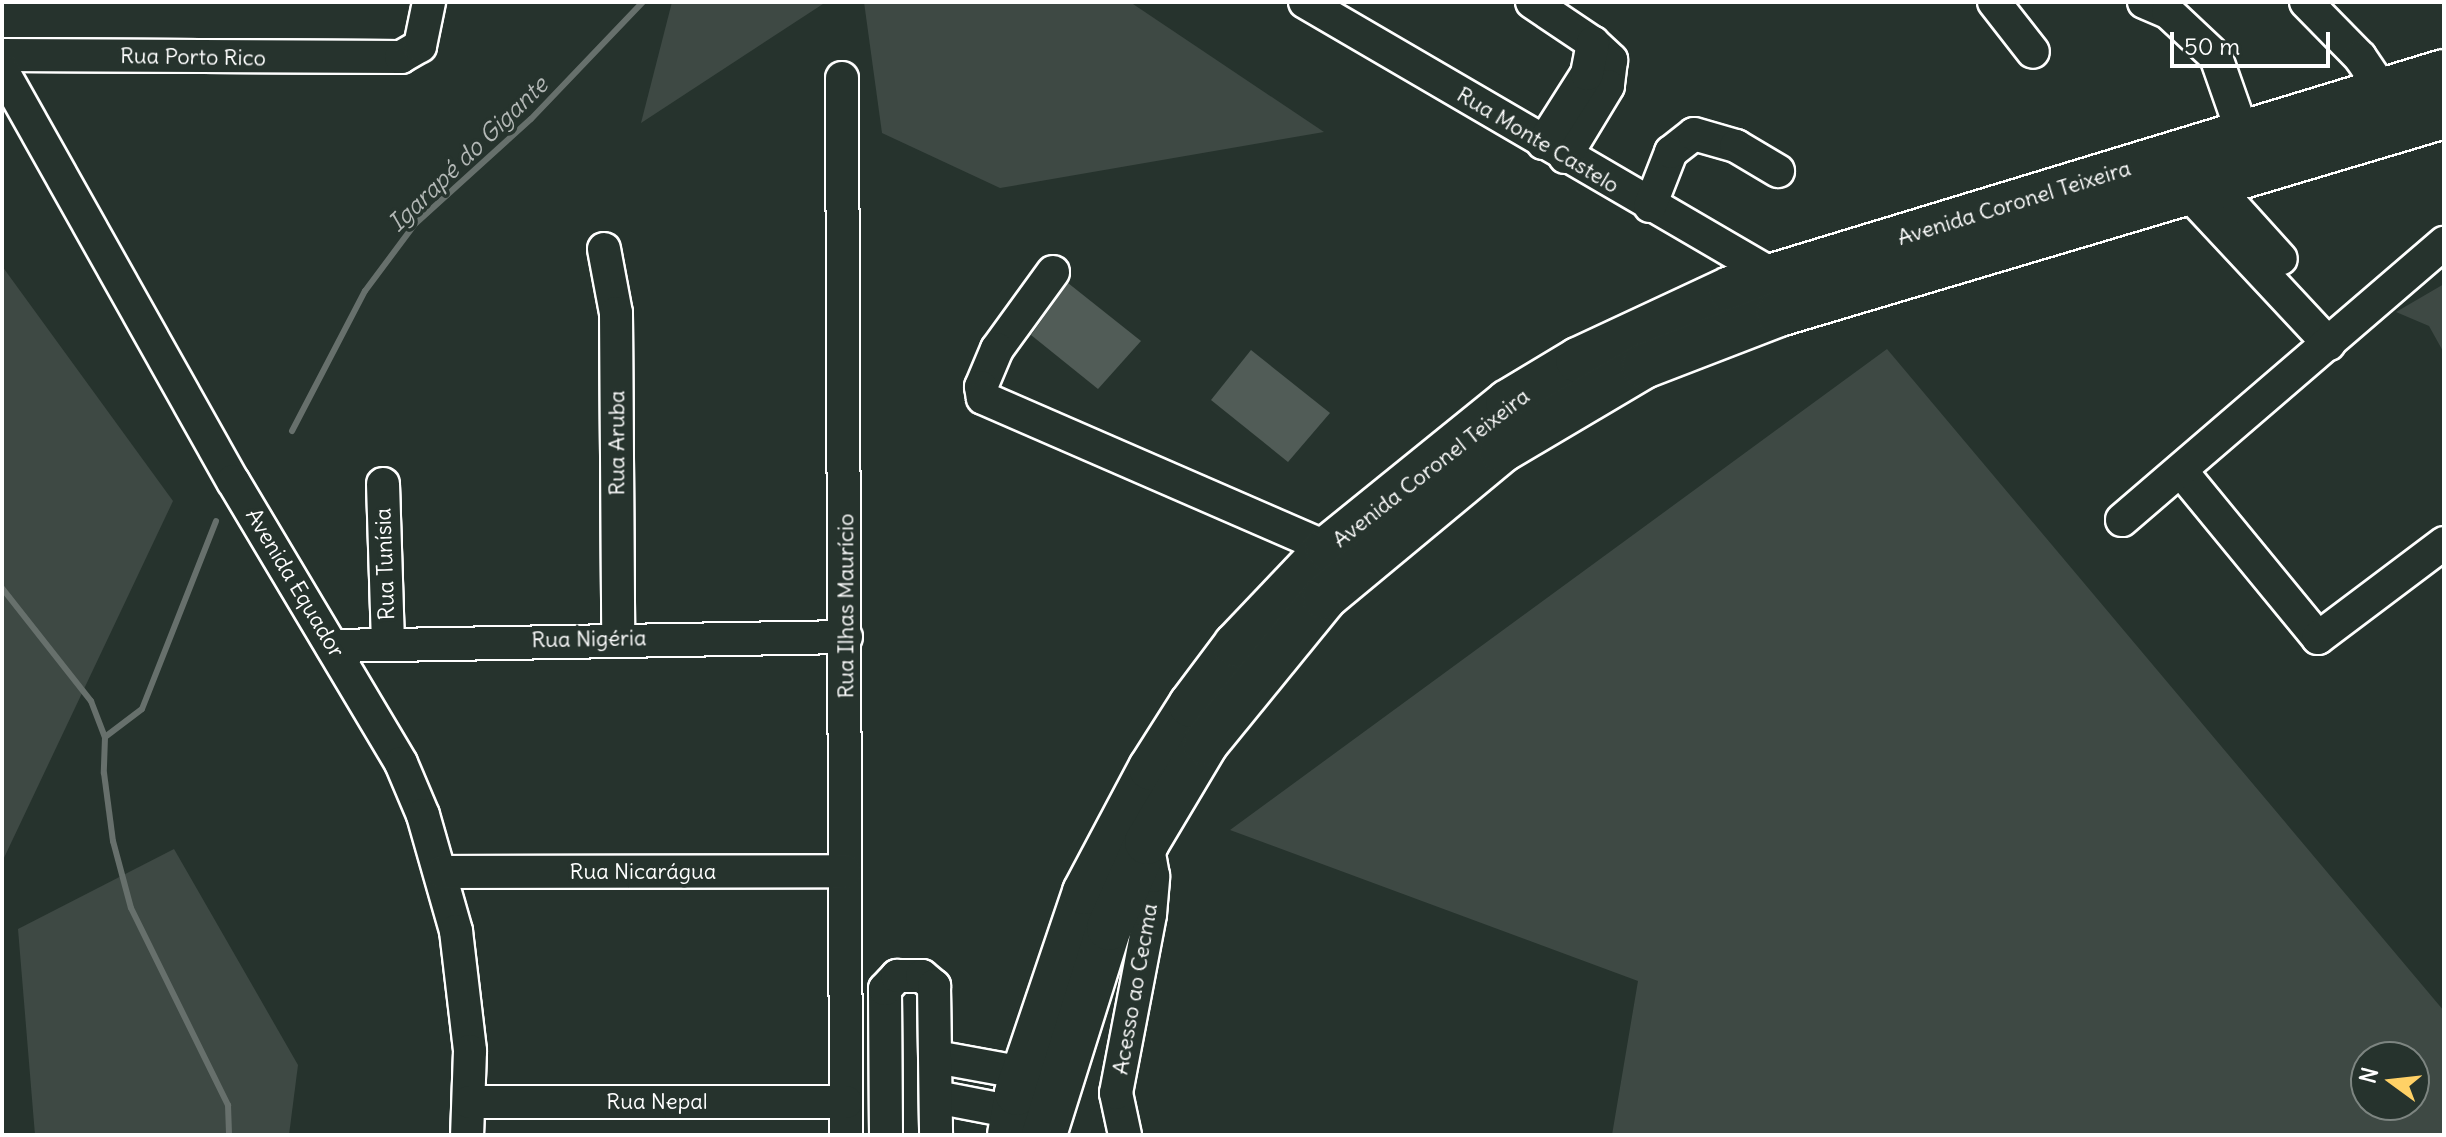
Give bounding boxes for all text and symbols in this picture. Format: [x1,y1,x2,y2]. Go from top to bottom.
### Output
scale bar [2174,16,2334,66]
text: 50 m [2184,31,2240,61]
street label: Rua Porto Rico [120,43,266,71]
water label: Igarapé do Gigante [382,71,554,237]
street label: Rua Monte Castelo [1452,81,1624,199]
street label: Avenida Coronel Teixeira [1894,155,2134,251]
street label: Avenida Coronel Teixeira [1327,383,1535,553]
street label: Rua Aruba [604,390,630,496]
street label: Avenida Equador [240,504,350,662]
street label: Rua Tunísia [370,507,400,621]
street label: Rua Ilhas Maurício [833,514,859,698]
street label: Rua Nigéria [531,625,647,653]
street label: Rua Nicarágua [570,859,716,885]
street label: Acesso ao Cecma [1107,901,1163,1077]
north arrow [2350,1041,2430,1121]
text: N [2353,1064,2384,1086]
street label: Rua Nepal [606,1089,708,1115]

